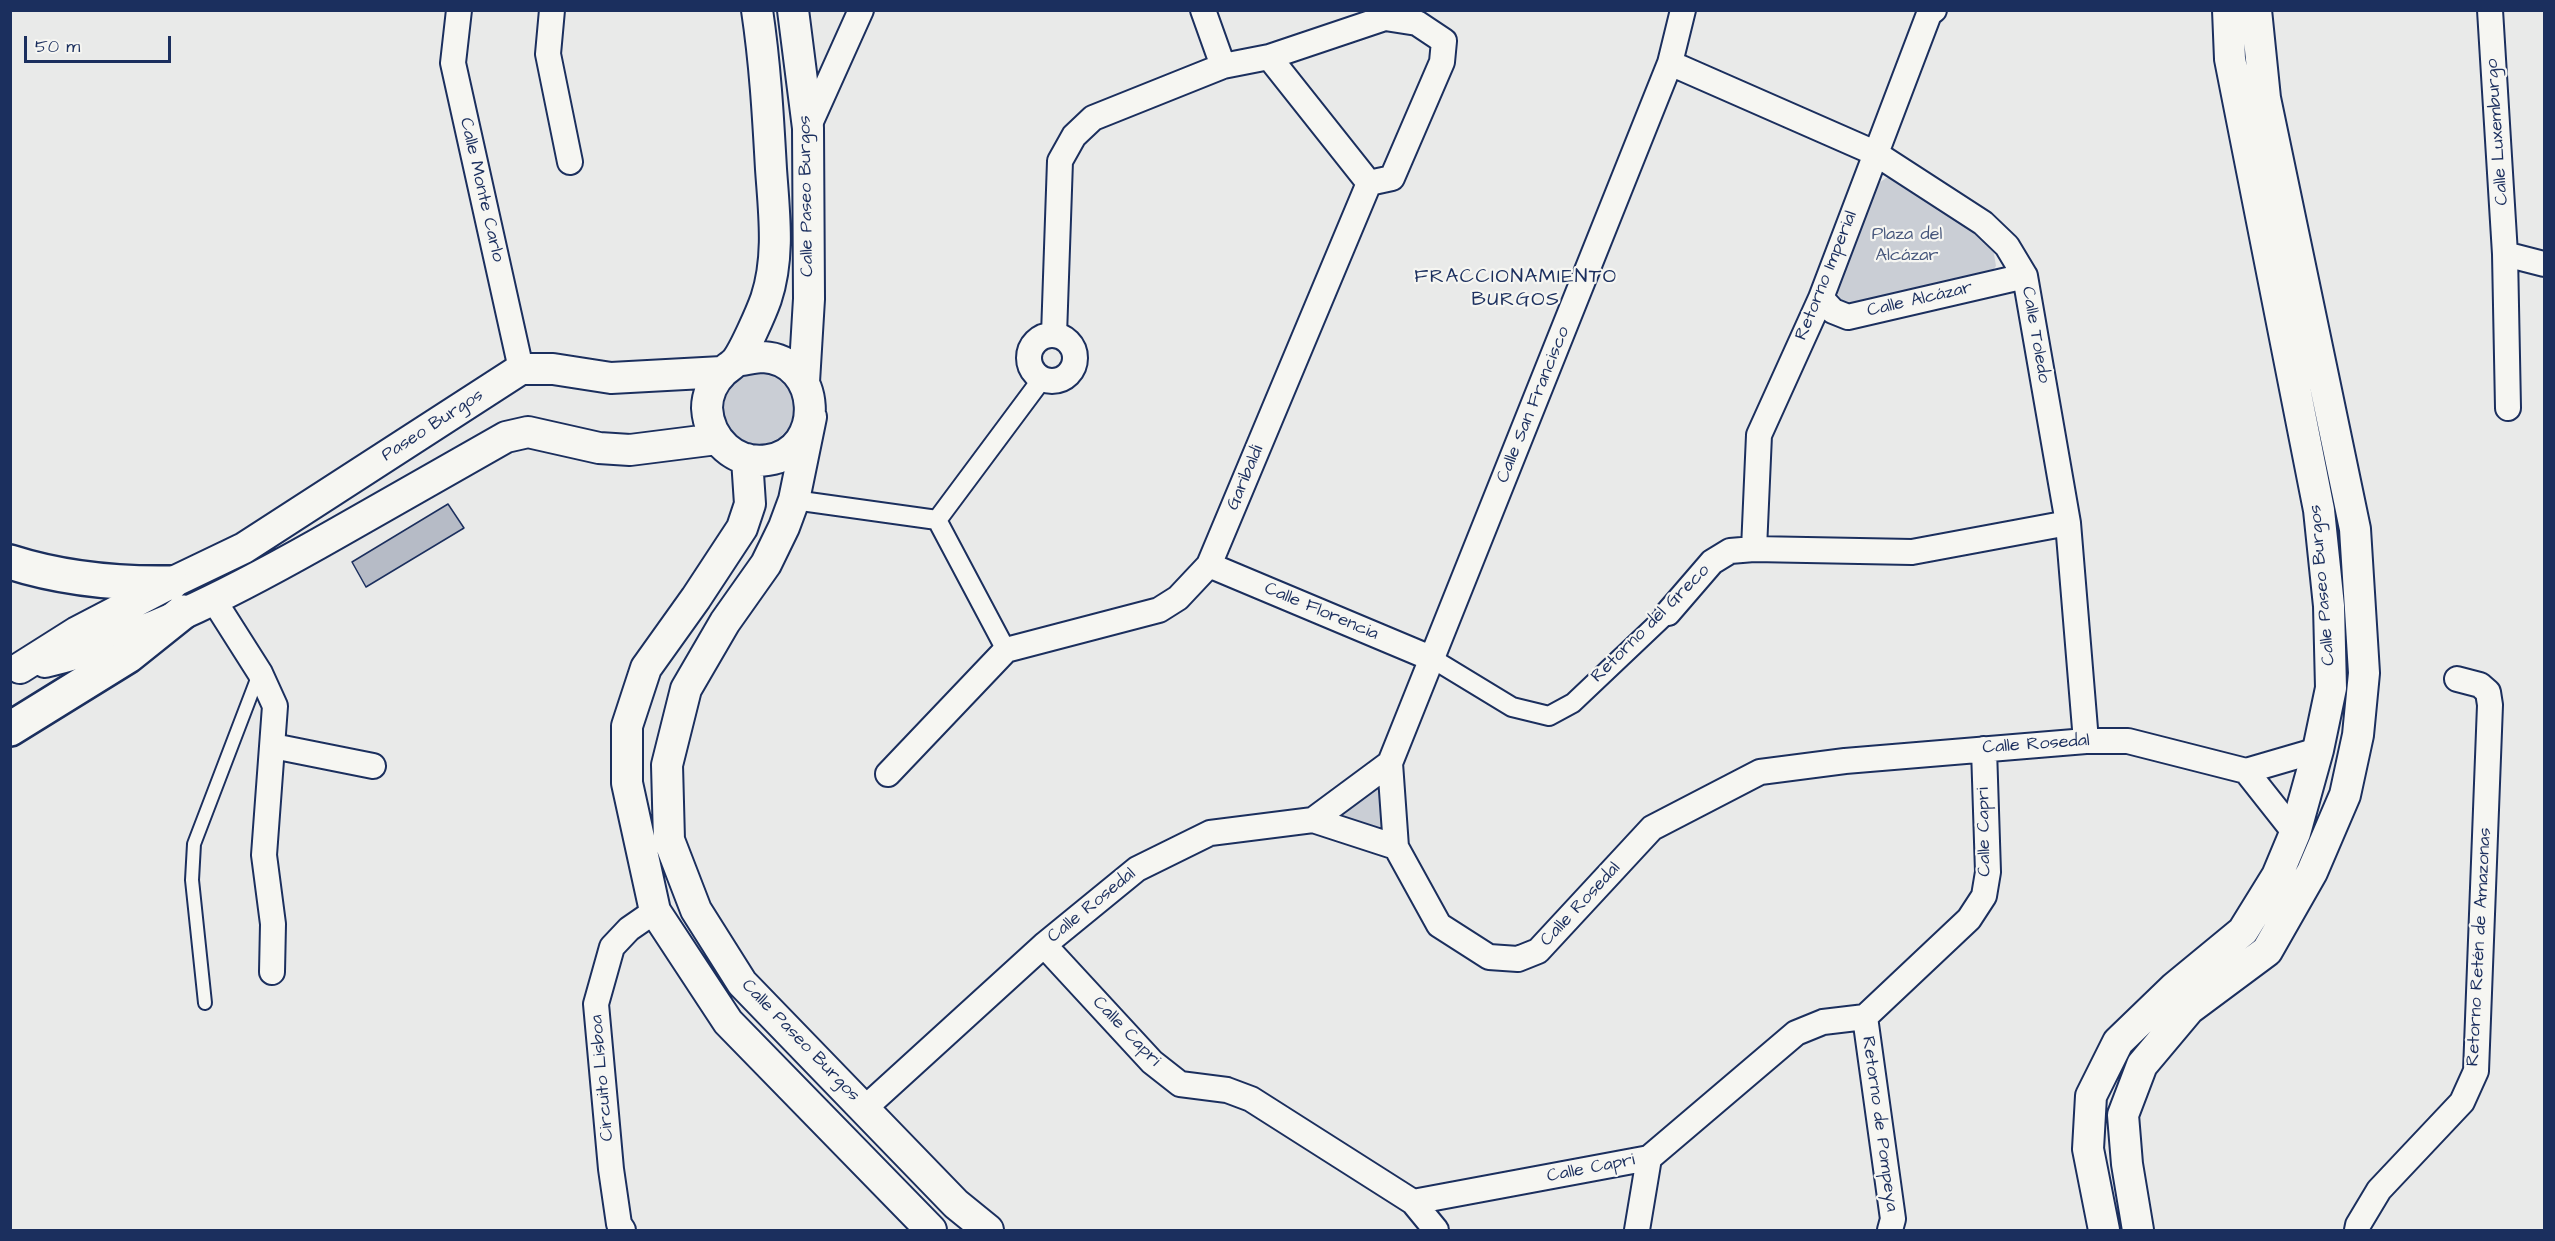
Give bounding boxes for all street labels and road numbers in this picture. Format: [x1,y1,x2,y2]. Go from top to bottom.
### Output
street label: Calle Luxemburgo [2482,58,2514,206]
street label: Calle Paseo Burgos [795,115,819,277]
street label: Calle Monte Carlo [454,116,508,264]
street label: Retorno Imperial [1791,208,1863,344]
street label: Calle Alcázar [1865,277,1975,323]
street label: Calle Toledo [2016,285,2054,385]
street label: Calle San Francisco [1493,324,1575,486]
street label: Paseo Burgos [378,385,488,467]
street label: Garibaldi [1223,442,1269,514]
street label: Calle Paseo Burgos [2305,504,2341,666]
street label: Retorno del Greco [1587,560,1715,688]
street label: Calle Florencia [1261,578,1381,646]
street label: Calle Rosedal [1982,730,2090,760]
street label: Calle Capri [1973,787,1997,877]
street label: Retorno Retén de Amazonas [2463,827,2497,1067]
street label: Calle Rosedal [1536,858,1626,952]
street label: Calle Rosedal [1043,864,1141,948]
street label: Calle Paseo Burgos [736,975,864,1107]
street label: Calle Capri [1087,992,1165,1072]
street label: Circuito Lisboa [587,1014,619,1142]
street label: Retorno de Pompeya [1856,1035,1902,1213]
street label: Calle Capri [1545,1150,1637,1188]

